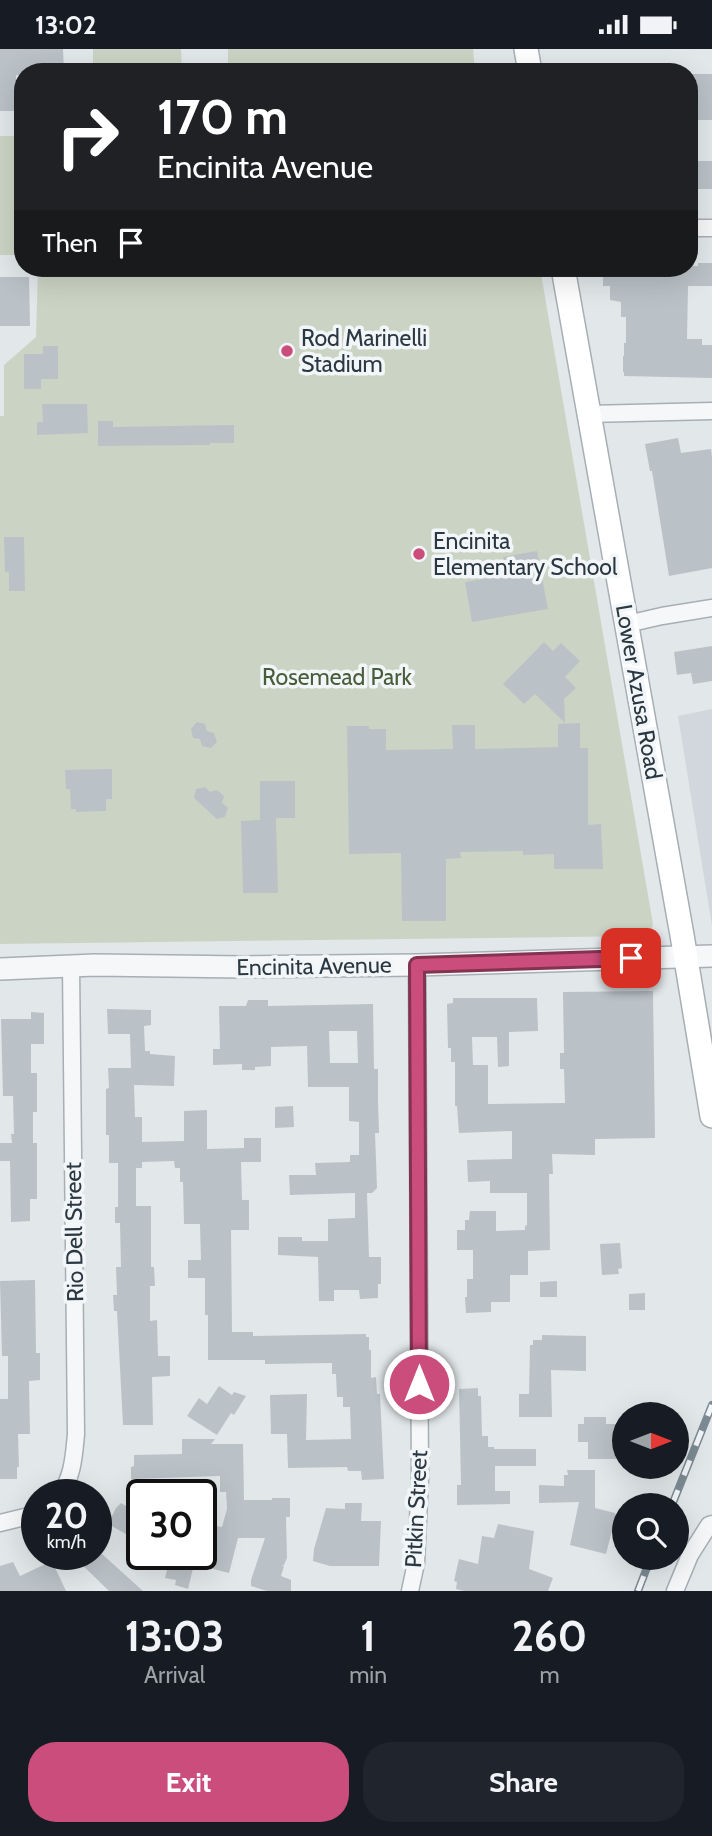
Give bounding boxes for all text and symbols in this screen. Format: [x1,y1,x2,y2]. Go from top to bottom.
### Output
text: 13:02 [35,9,97,41]
text: 170 m [157,87,288,146]
icon: right [42,91,133,182]
text: Encinita Avenue [157,147,373,186]
icon: arrive [112,224,150,262]
text: Then [42,227,98,259]
place label: Rod Marinelli Stadium [301,324,427,378]
marker: Rod Marinelli Stadium [279,343,295,359]
place label: Encinita Elementary School [433,527,618,581]
marker: Encinita Elementary School [411,546,427,562]
street label: Lower Azusa Road [610,602,668,782]
park label: Rosemead Park [262,663,413,691]
pin [601,928,661,988]
icon: arrive [612,939,650,977]
street label: Encinita Avenue [236,951,392,981]
street label: Rio Dell Street [59,1162,89,1302]
position arrow [382,1347,456,1421]
north arrow [612,1402,690,1479]
map controls [612,1402,689,1570]
street label: Pitkin Street [399,1449,433,1569]
speed limit sign: 30 [126,1479,217,1570]
button: search [612,1493,689,1570]
text: 20 [45,1494,88,1537]
text: km/h [47,1531,86,1553]
text: 13:03 [125,1610,224,1662]
text: 1 [360,1610,376,1662]
text: 260 [512,1610,587,1662]
text: Arrival [144,1661,205,1689]
text: min [349,1661,387,1689]
text: m [539,1661,560,1689]
button: Exit [28,1742,349,1822]
button: Share [363,1742,684,1822]

